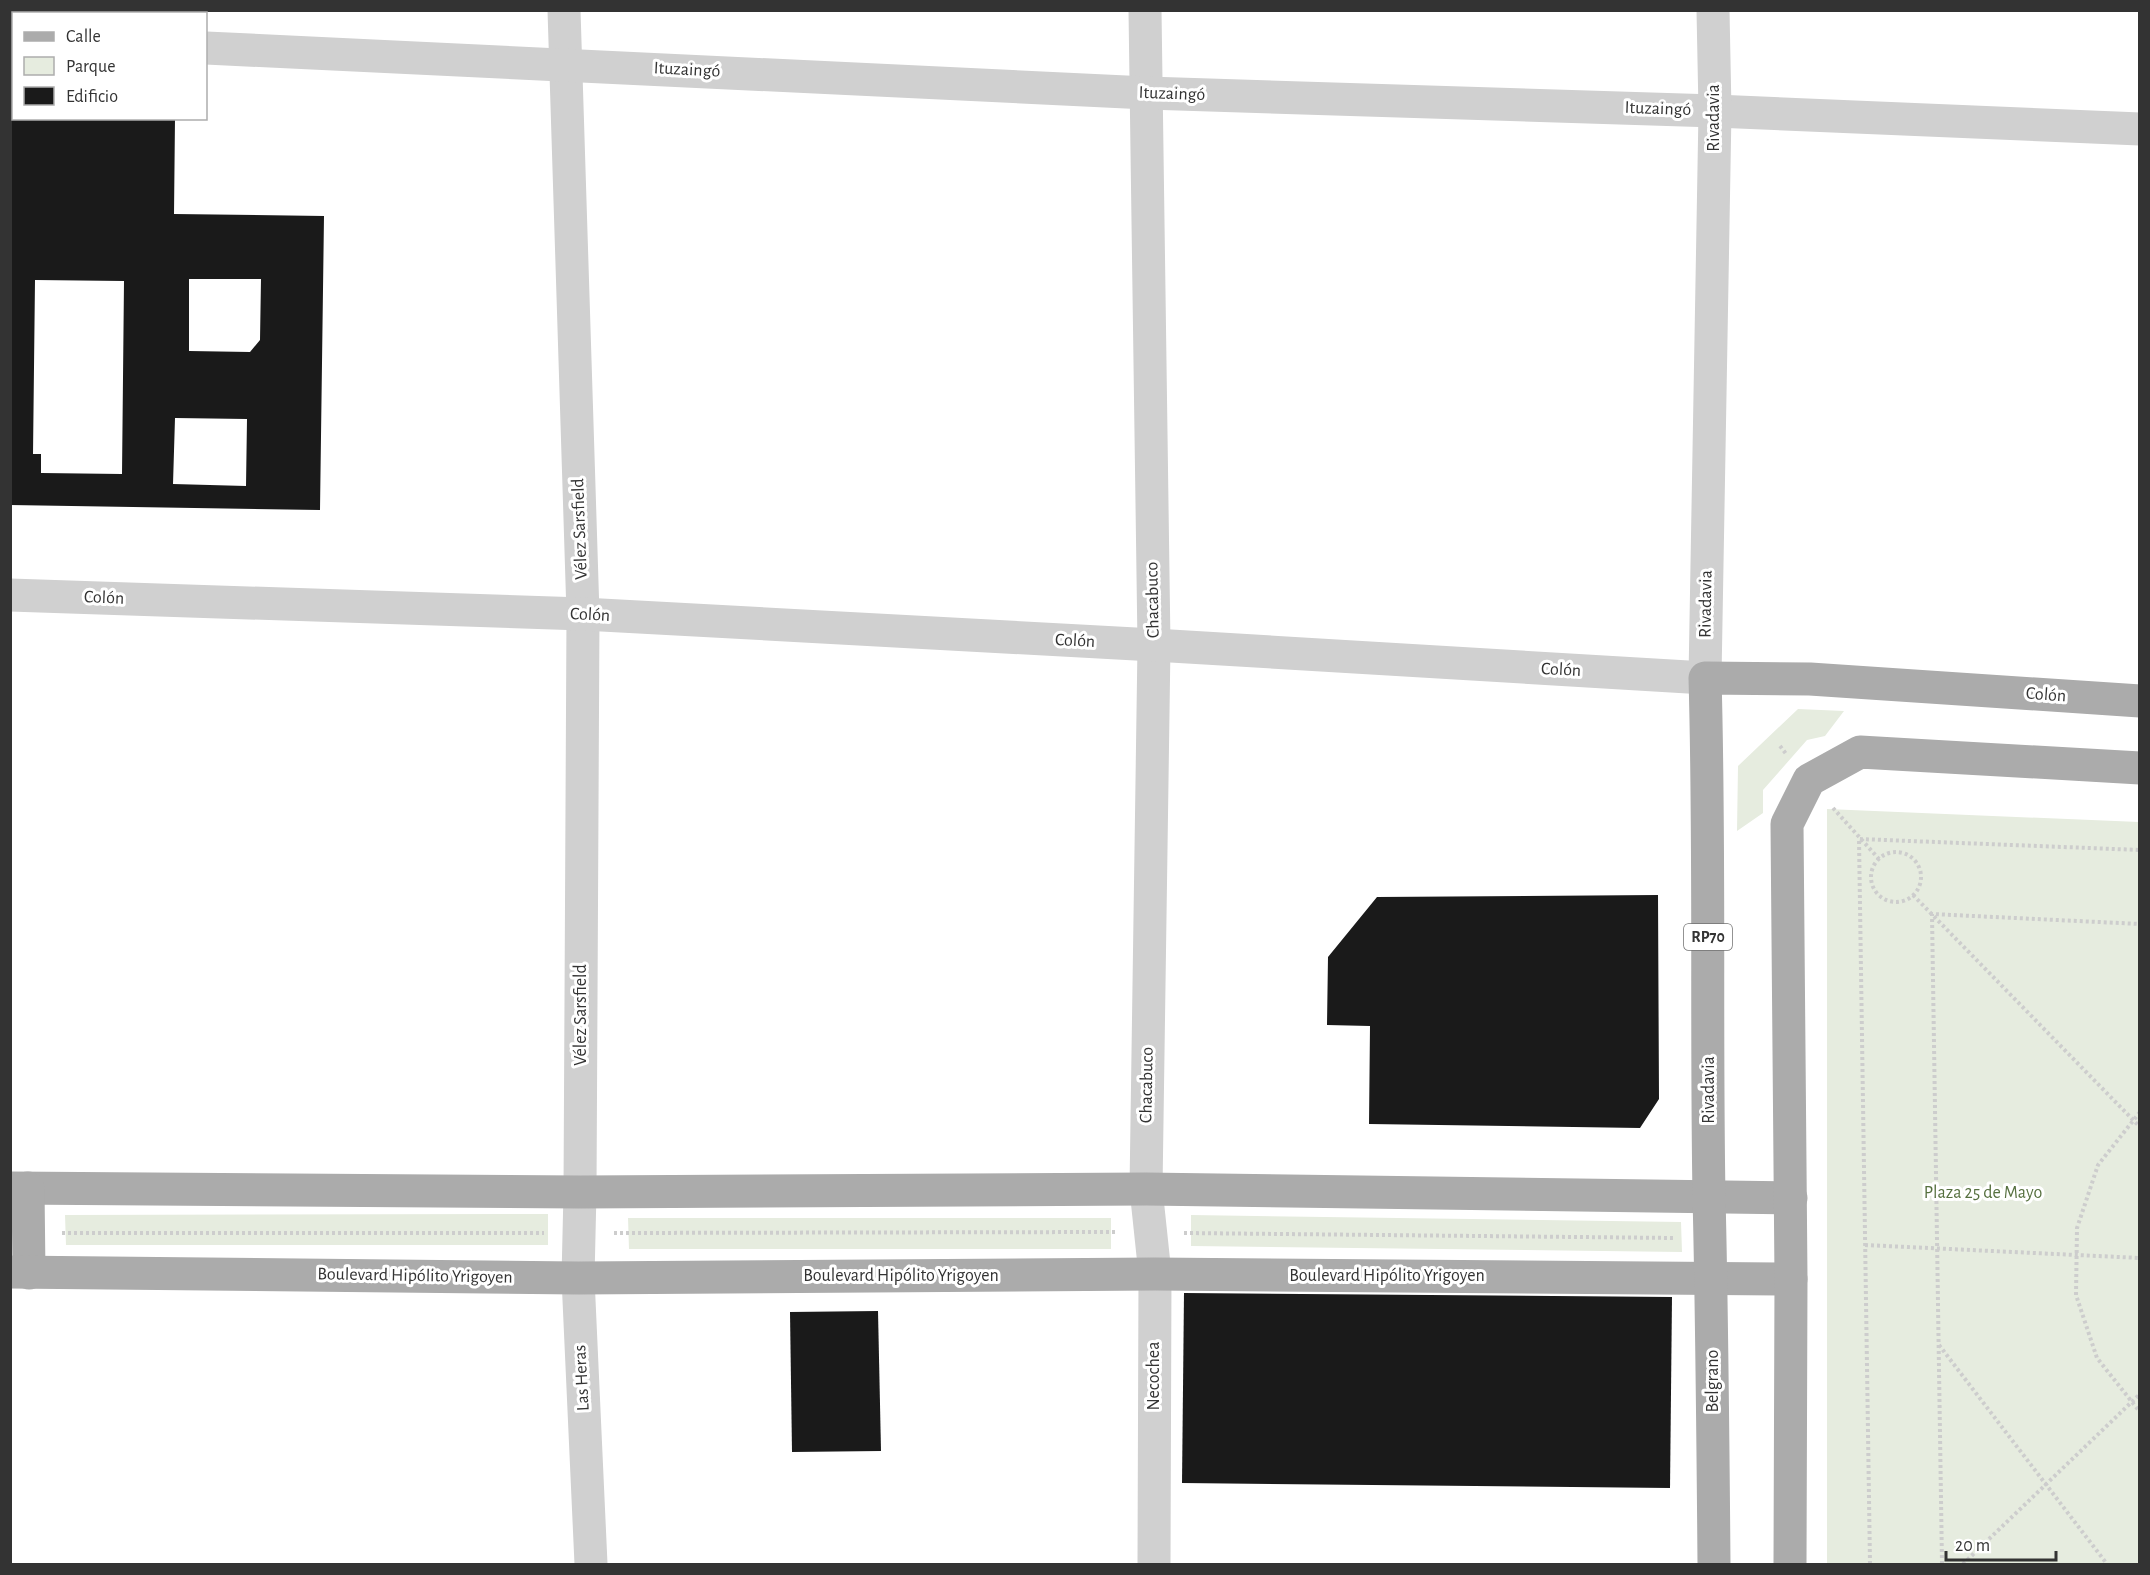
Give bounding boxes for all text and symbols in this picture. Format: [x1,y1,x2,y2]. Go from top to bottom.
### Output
legend [12,12,207,120]
text: Calle [66,28,101,46]
text: Parque [66,58,115,76]
street label: Ituzaingó [653,59,721,81]
street label: Ituzaingó [1138,84,1206,104]
street label: Rivadavia [1705,84,1723,152]
text: Edificio [66,88,118,106]
street label: Ituzaingó [1624,99,1692,119]
street label: Vélez Sarsfield [569,478,591,580]
street label: Chacabuco [1143,562,1163,638]
street label: Rivadavia [1696,570,1716,638]
street label: Colón [84,588,124,608]
street label: Colón [569,605,611,625]
street label: Colón [1054,631,1096,651]
street label: Colón [1540,660,1582,680]
street label: Colón [2025,685,2067,705]
road number: RP70 [1684,924,1732,950]
street label: Vélez Sarsfield [572,964,590,1066]
street label: Chacabuco [1137,1047,1157,1123]
street label: Rivadavia [1700,1056,1718,1124]
park label: Plaza 25 de Mayo [1924,1184,2042,1202]
street label: Boulevard Hipólito Yrigoyen [317,1265,513,1287]
street label: Boulevard Hipólito Yrigoyen [803,1267,999,1285]
street label: Boulevard Hipólito Yrigoyen [1289,1267,1485,1285]
street label: Necochea [1145,1342,1163,1410]
street label: Las Heras [571,1344,593,1412]
street label: Belgrano [1704,1349,1722,1412]
scale bar [1946,1524,2056,1562]
text: 20 m [1955,1537,1990,1555]

